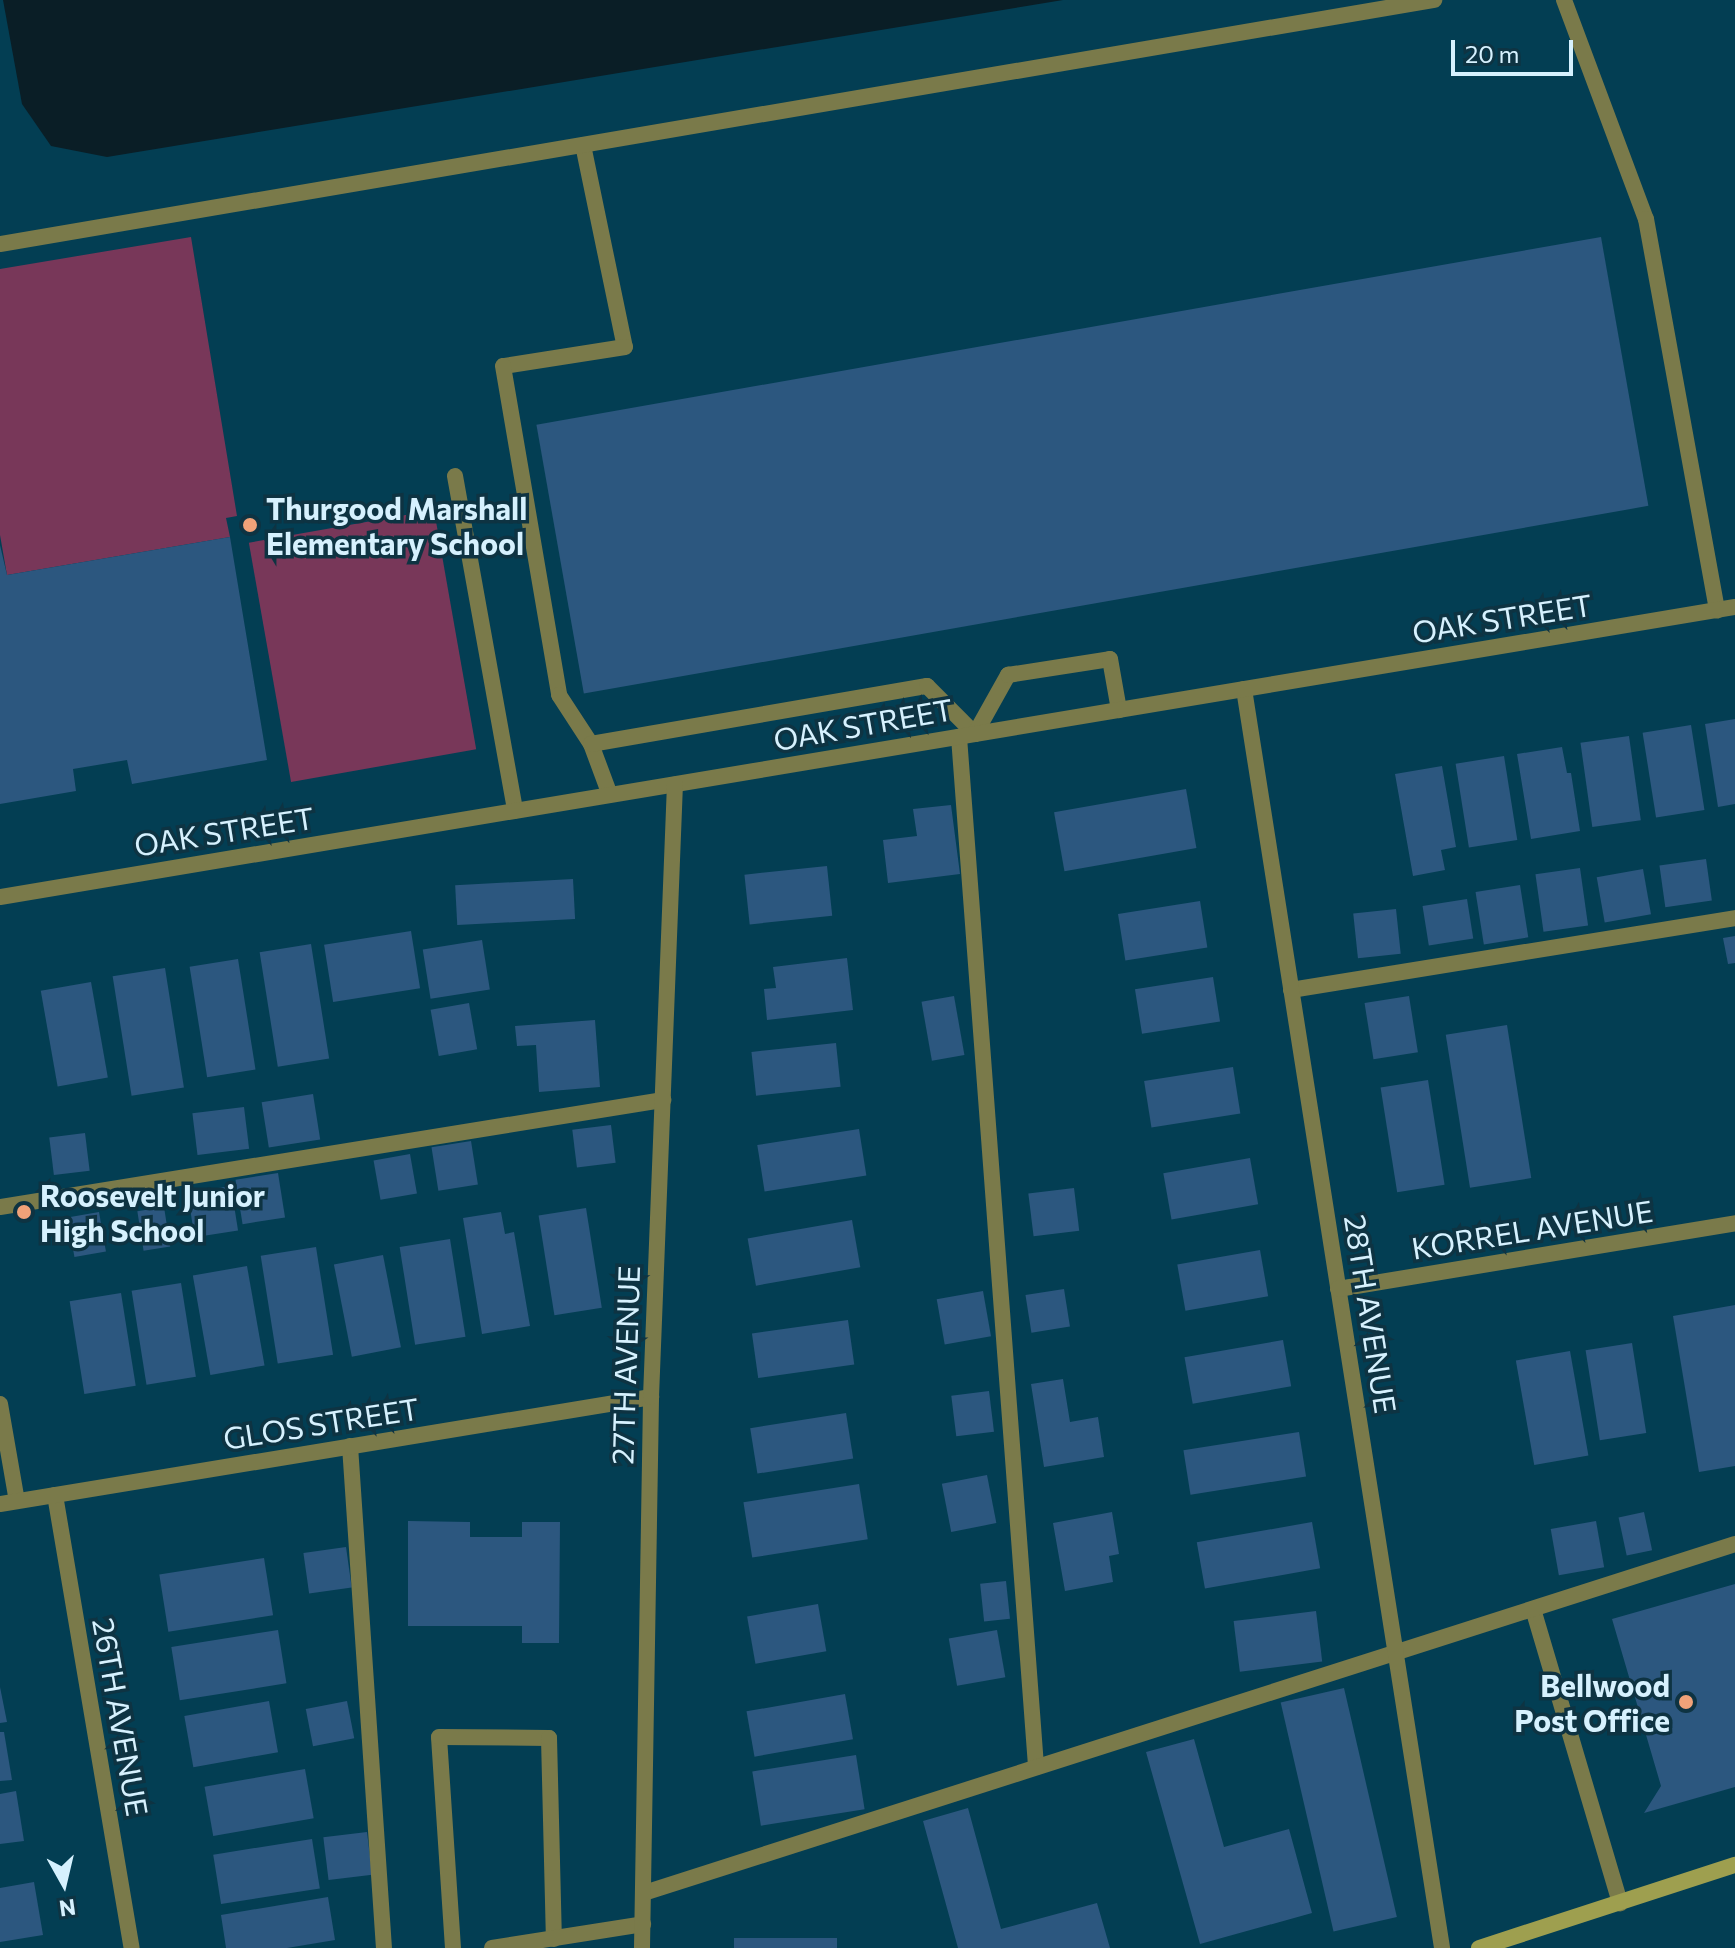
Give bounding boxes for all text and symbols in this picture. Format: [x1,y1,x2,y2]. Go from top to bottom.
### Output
scale bar [1455,24,1577,74]
text: 20 m [1465,39,1519,68]
place label: Thurgood Marshall Elementary School [266,490,527,560]
marker: Thurgood Marshall Elementary School [241,516,259,534]
street label: OAK STREET [1410,586,1594,650]
street label: OAK STREET [770,691,956,757]
street label: OAK STREET [132,799,316,863]
place label: Roosevelt Junior High School [40,1177,265,1248]
street label: KORREL AVENUE [1409,1192,1655,1266]
marker: Roosevelt Junior High School [15,1203,33,1221]
street label: 28TH AVENUE [1338,1212,1404,1416]
street label: 27TH AVENUE [604,1265,646,1465]
street label: GLOS STREET [220,1390,422,1456]
street label: 26TH AVENUE [86,1615,156,1819]
place label: Bellwood Post Office [1514,1667,1670,1738]
marker: Bellwood Post Office [1677,1693,1695,1711]
north arrow [24,1844,104,1924]
text: N [57,1894,77,1923]

